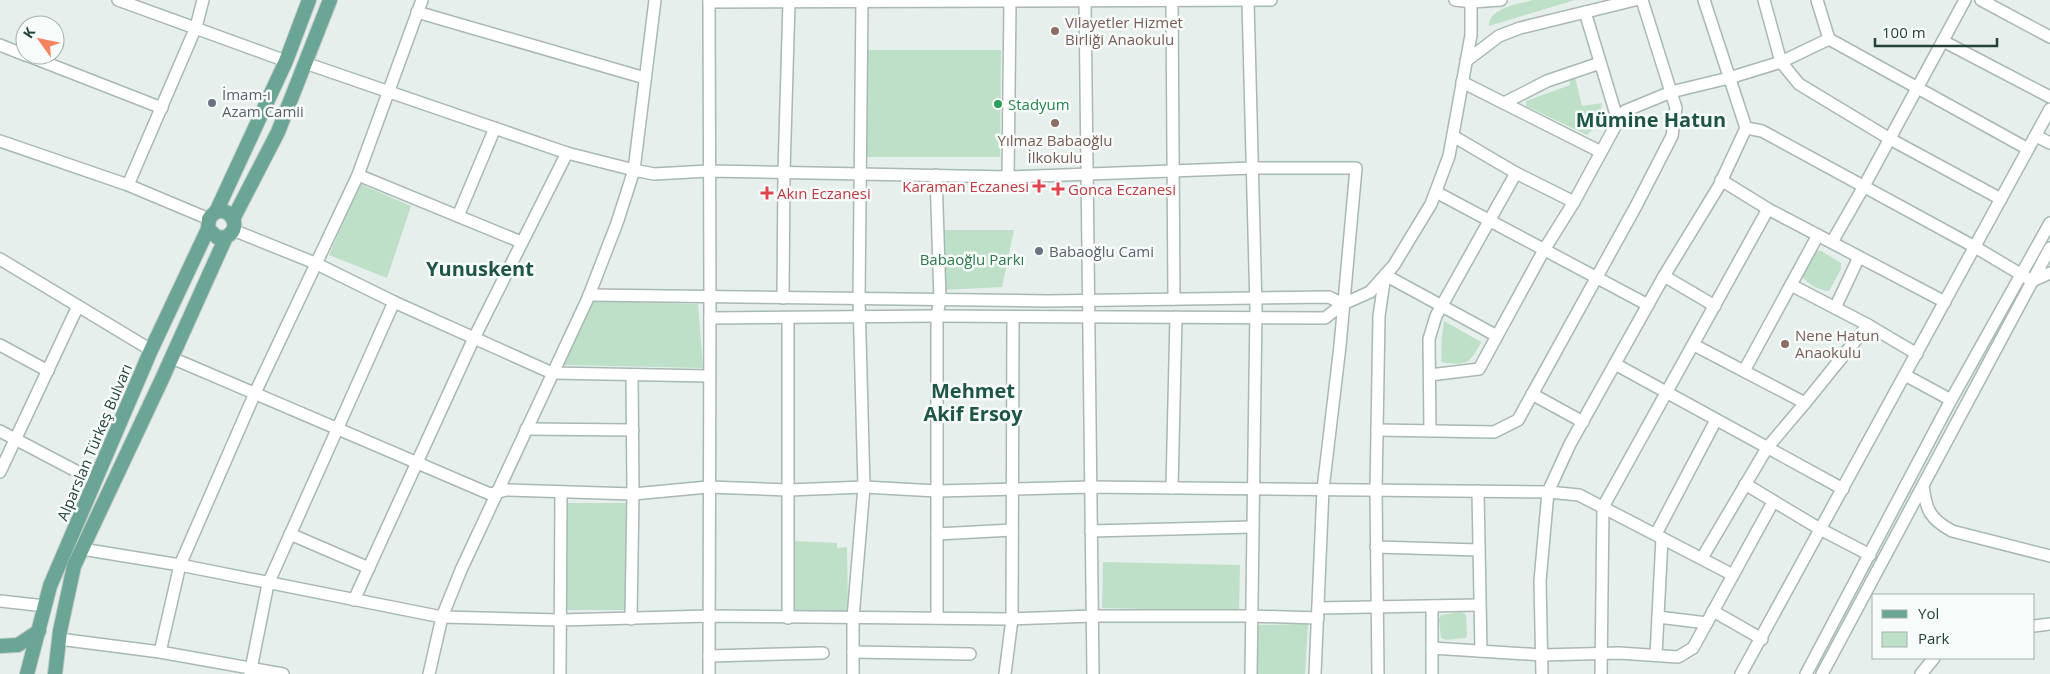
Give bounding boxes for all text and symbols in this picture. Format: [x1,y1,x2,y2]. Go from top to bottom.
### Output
place label: Vilayetler Hizmet Birliği Anaokulu [1065,12,1183,49]
north arrow [15,15,65,65]
scale bar [1875,15,1998,47]
text: 100 m [1882,22,1926,42]
text: K [18,23,40,42]
marker: Vilayetler Hizmet Birliği Anaokulu [1049,25,1061,37]
place label: İmam-ı Azam Camii [222,84,304,121]
place label: Stadyum [1008,94,1070,114]
marker: İmam-ı Azam Camii [206,97,218,109]
marker: Stadyum [992,98,1004,110]
district label: Mümine Hatun [1576,106,1726,133]
marker: Yılmaz Babaoğlu İlkokulu [1049,117,1061,129]
place label: Yılmaz Babaoğlu İlkokulu [998,130,1112,167]
place label: Karaman Eczanesi [902,176,1029,196]
place label: Gonca Eczanesi [1068,179,1176,199]
marker: Karaman Eczanesi [1033,180,1045,192]
place label: Akın Eczanesi [777,183,871,203]
marker: Gonca Eczanesi [1052,183,1064,195]
marker: Akın Eczanesi [761,187,773,199]
place label: Babaoğlu Cami [1049,241,1154,261]
marker: Babaoğlu Cami [1033,245,1045,257]
park label: Babaoğlu Parkı [920,249,1024,269]
district label: Yunuskent [426,255,534,282]
place label: Nene Hatun Anaokulu [1795,325,1879,362]
marker: Nene Hatun Anaokulu [1779,338,1791,350]
street label: Alparslan Türkeş Bulvarı [52,360,136,524]
district label: Mehmet Akif Ersoy [923,377,1023,427]
legend [1872,594,2035,659]
text: Yol [1918,603,1939,623]
text: Park [1918,628,1949,648]

